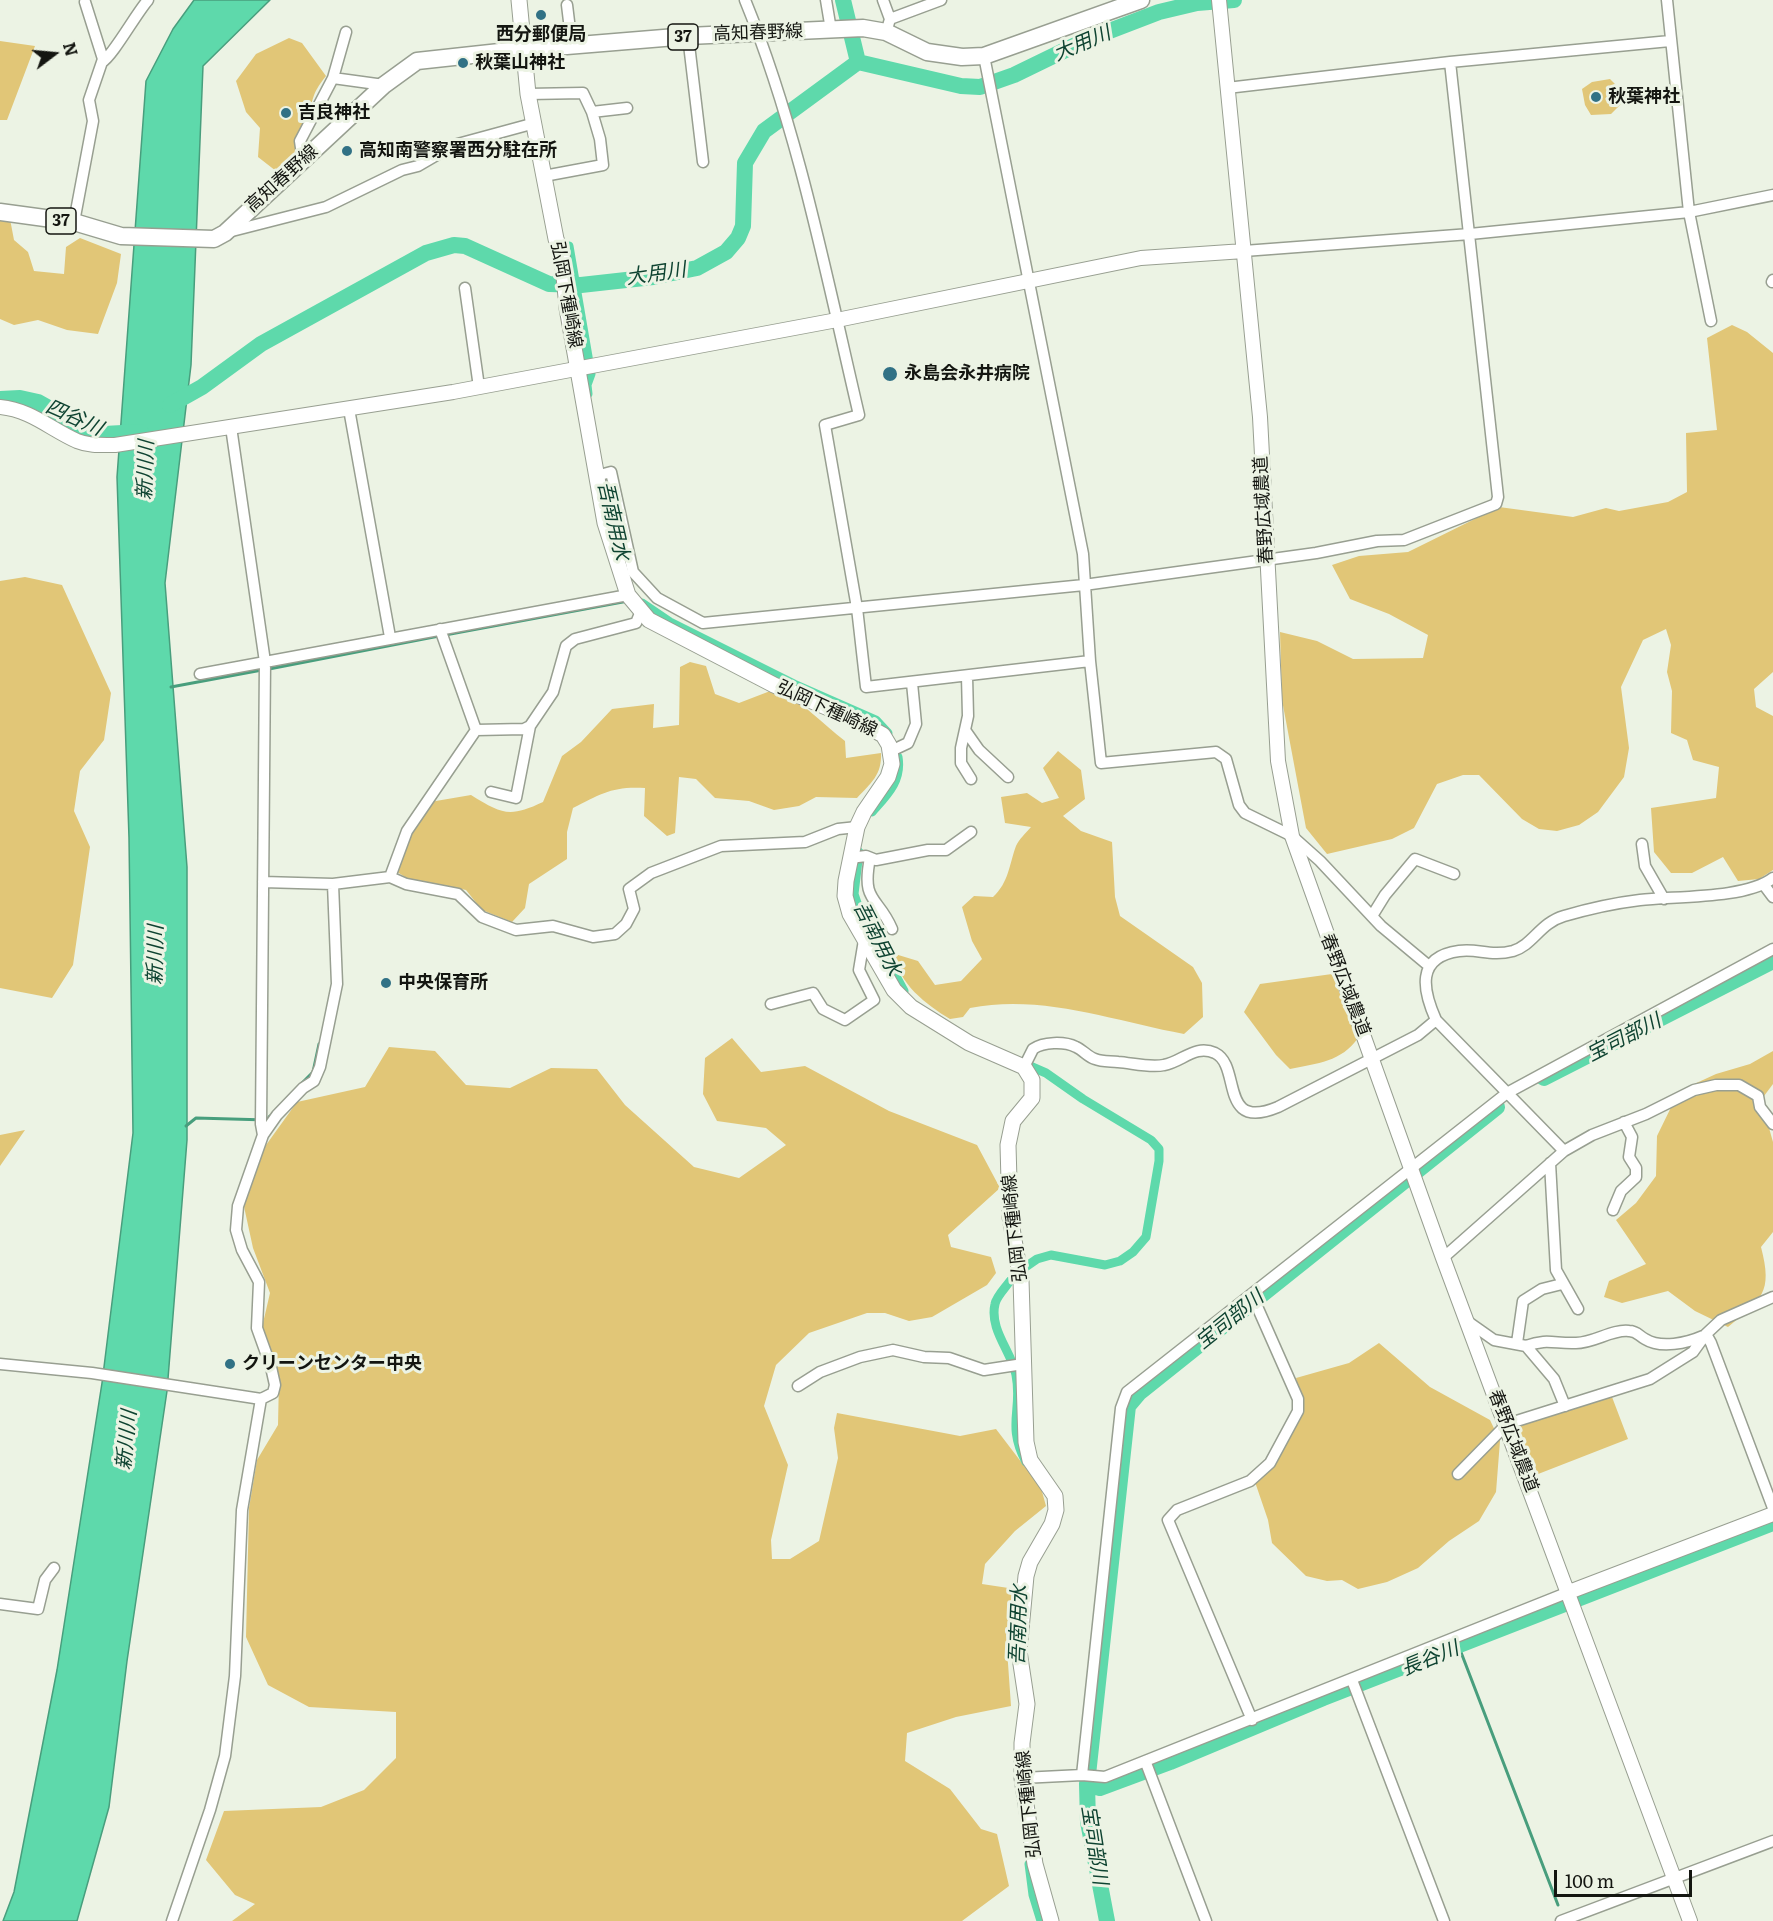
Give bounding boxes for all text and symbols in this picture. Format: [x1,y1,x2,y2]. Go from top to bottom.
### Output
marker: 西分郵便局 [534,8,548,22]
street label: 高知春野線 [713,21,803,45]
water label: 大用川 [1050,21,1114,67]
north arrow [24,24,84,84]
place label: 西分郵便局 [496,24,586,46]
road number: 37 [668,24,698,50]
text: N [58,39,85,59]
place label: 秋葉山神社 [475,52,565,74]
marker: 秋葉山神社 [456,56,470,70]
place label: 秋葉神社 [1608,86,1680,108]
marker: 秋葉神社 [1589,90,1603,104]
place label: 吉良神社 [298,102,370,124]
marker: 吉良神社 [279,106,293,120]
place label: 高知南警察署西分駐在所 [359,140,557,162]
street label: 高知春野線 [241,141,323,217]
marker: 高知南警察署西分駐在所 [340,144,354,158]
road number: 37 [46,208,76,234]
street label: 弘岡下種崎線 [546,240,586,350]
water label: 大用川 [625,258,687,290]
place label: 永島会永井病院 [904,363,1030,385]
marker: 永島会永井病院 [881,365,899,383]
water label: 四谷川 [42,395,106,441]
water label: 新川川 [133,440,159,500]
street label: 春野広域農道 [1250,456,1278,564]
water label: 吾南用水 [592,479,634,563]
street label: 弘岡下種崎線 [773,676,881,742]
water label: 吾南用水 [848,898,906,980]
water label: 新川川 [143,925,169,985]
street label: 春野広域農道 [1316,931,1374,1039]
place label: 中央保育所 [398,972,488,994]
marker: 中央保育所 [379,976,393,990]
water label: 宝司部川 [1583,1009,1665,1067]
street label: 弘岡下種崎線 [999,1173,1031,1283]
water label: 宝司部川 [1191,1286,1269,1354]
place label: クリーンセンター中央 [242,1353,422,1375]
marker: クリーンセンター中央 [223,1357,237,1371]
street label: 春野広域農道 [1484,1387,1542,1495]
water label: 新川川 [112,1409,142,1471]
water label: 吾南用水 [1006,1585,1032,1665]
water label: 長谷川 [1398,1637,1462,1681]
street label: 弘岡下種崎線 [1013,1749,1045,1859]
water label: 宝司部川 [1076,1804,1112,1886]
scale bar [1557,1858,1695,1896]
text: 100 m [1565,1867,1614,1894]

